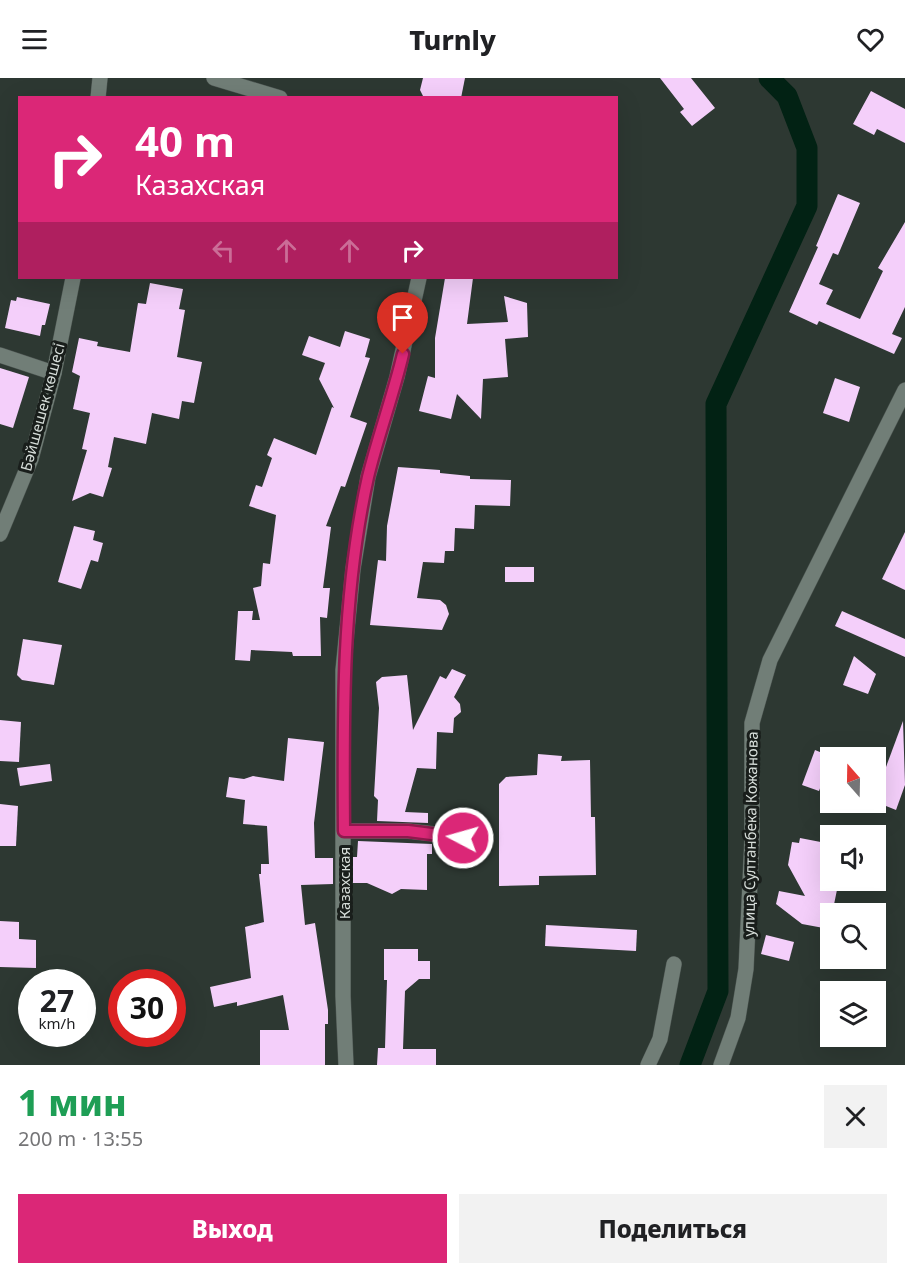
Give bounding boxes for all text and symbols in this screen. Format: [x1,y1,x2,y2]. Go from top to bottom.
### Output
text: Turnly [409,21,496,58]
icon: menu [18,23,51,56]
icon: heart [854,23,887,56]
text: 40 m [135,112,235,169]
icon: right [36,120,114,198]
text: Казахская [135,166,265,203]
icon: left [207,234,240,267]
icon: ahead [270,234,303,267]
icon: ahead [333,234,366,267]
icon: right [396,234,429,267]
pin [377,292,428,354]
icon: arrive [386,301,419,334]
street label: Бәйшешек көшесі [15,341,69,473]
street label: улица Султанбека Кожанова [738,731,762,937]
north arrow [820,747,886,813]
map controls [820,747,886,1047]
position arrow [431,806,495,870]
button: sound [820,825,886,891]
street label: Казахская [334,847,354,919]
button: search [820,903,886,969]
speed limit sign: 30 [108,969,186,1047]
text: 27 [40,980,74,1021]
button: layers [820,981,886,1047]
text: km/h [39,1013,75,1033]
text: 1 мин [18,1078,127,1127]
button: close [824,1085,887,1148]
text: 200 m · 13:55 [18,1125,143,1152]
button: Выход [18,1194,447,1263]
button: Поделиться [459,1194,887,1263]

